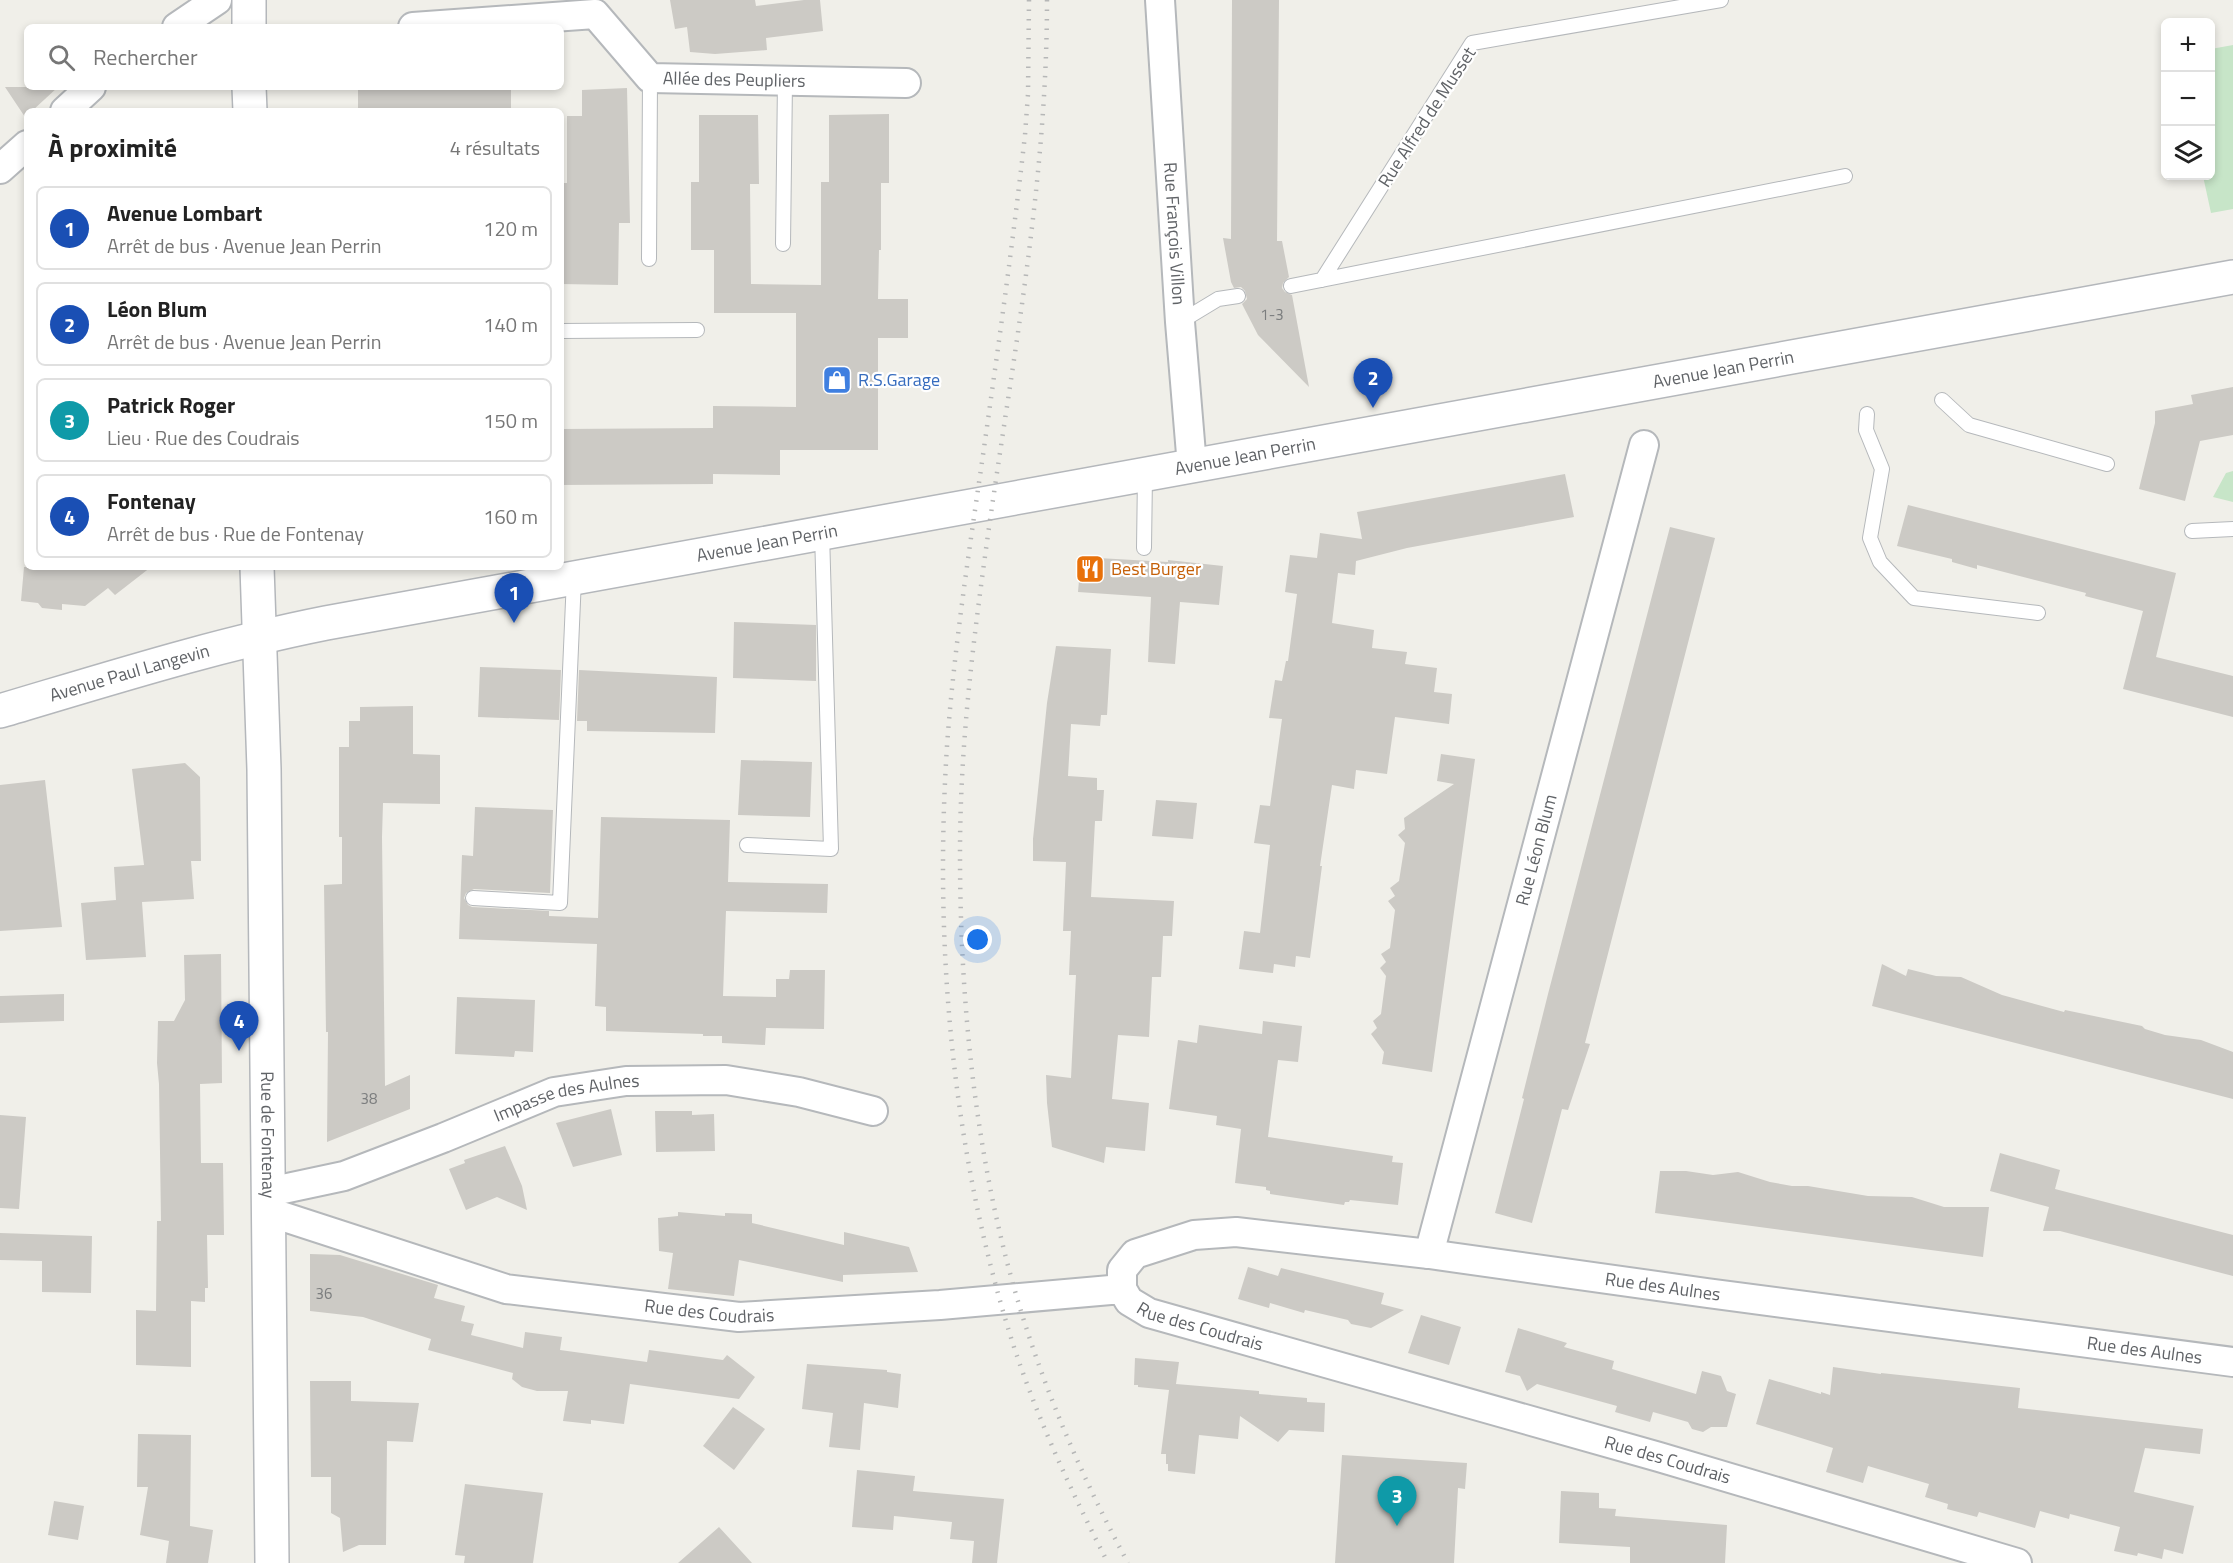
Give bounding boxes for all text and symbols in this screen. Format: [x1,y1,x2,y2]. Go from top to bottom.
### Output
map controls [2161,18,2215,180]
button: + [2161,18,2215,72]
search box [24,24,564,90]
text: Rechercher [93,40,198,74]
icon: search [45,41,78,74]
street label: Rue Alfred de Musset [1371,41,1483,192]
street label: Allée des Peupliers [662,64,806,94]
button: − [2161,72,2215,126]
button: layers [2161,126,2215,180]
text: À proximité [48,128,177,167]
text: 4 résultats [450,132,540,163]
street label: Rue François Villon [1157,161,1193,306]
text: Avenue Lombart [107,196,262,230]
text: 1 [64,213,75,244]
text: 120 m [483,213,538,244]
text: Arrêt de bus · Avenue Jean Perrin [107,230,381,261]
text: Léon Blum [107,292,207,326]
house number: 1-3 [1260,303,1284,326]
text: 2 [64,309,75,340]
text: 140 m [483,309,538,340]
text: Arrêt de bus · Avenue Jean Perrin [107,326,381,357]
street label: Avenue Jean Perrin [1651,343,1796,395]
pin: 2 [1354,358,1392,408]
shop icon: R.S.Garage [821,364,853,396]
place label: R.S.Garage [858,366,940,393]
text: Patrick Roger [107,388,235,422]
text: 3 [64,405,75,436]
text: 150 m [483,405,538,436]
text: Lieu · Rue des Coudrais [107,422,300,453]
street label: Avenue Jean Perrin [1172,430,1318,482]
text: Fontenay [107,484,196,518]
text: 4 [64,501,75,532]
text: 160 m [483,501,538,532]
street label: Avenue Jean Perrin [694,516,840,569]
text: Arrêt de bus · Rue de Fontenay [107,518,364,549]
restaurant icon: Best Burger [1074,553,1106,585]
place label: Best Burger [1111,555,1201,582]
pin: 1 [494,574,534,623]
street label: Avenue Paul Langevin [46,637,212,709]
street label: Rue Léon Blum [1508,791,1564,909]
your location [963,925,992,954]
pin: 4 [220,1002,258,1051]
street label: Impasse des Aulnes [489,1067,640,1129]
street label: Rue de Fontenay [254,1071,282,1199]
house number: 38 [361,1087,377,1110]
street label: Rue des Aulnes [1603,1265,1722,1308]
house number: 36 [316,1282,332,1305]
street label: Rue des Coudrais [643,1292,775,1330]
street label: Rue des Coudrais [1132,1295,1266,1358]
street label: Rue des Aulnes [2085,1329,2204,1371]
street label: Rue des Coudrais [1601,1428,1734,1491]
pin: 3 [1378,1476,1416,1526]

